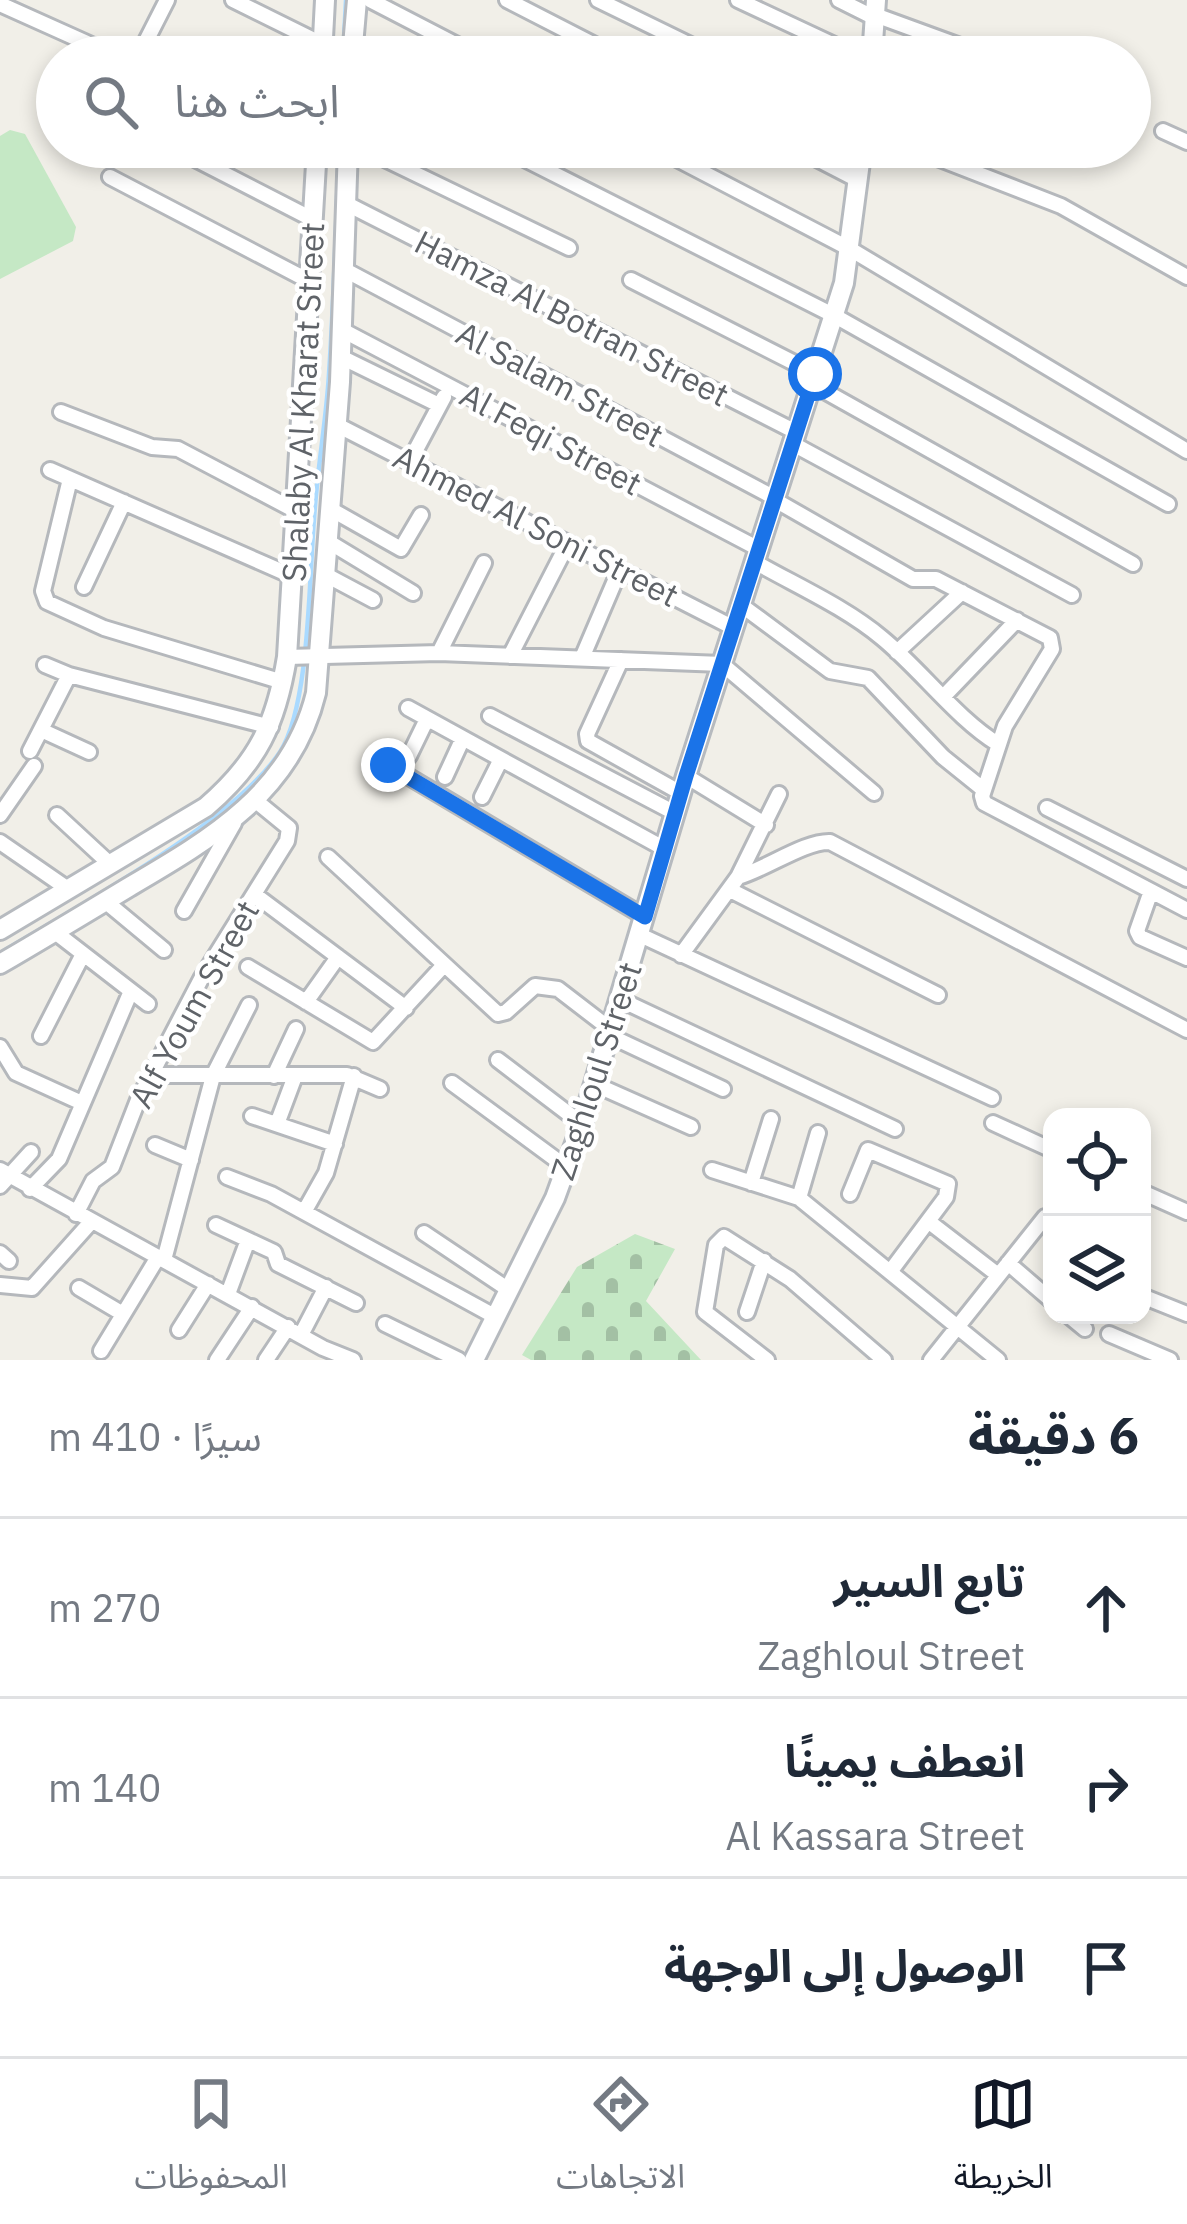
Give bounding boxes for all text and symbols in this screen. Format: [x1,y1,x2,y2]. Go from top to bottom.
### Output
search box [36,36,1151,168]
icon: search [78,69,144,135]
text: ابحث هنا [174,71,340,129]
street label: Hamza Al Botran Street [408,220,736,415]
street label: Shalaby Al Kharat Street [272,221,333,583]
street label: Al Salam Street [449,311,671,456]
route start [788,347,842,401]
street label: Al Feqi Street [453,373,649,504]
street label: Ahmed Al Soni Street [386,435,686,616]
route end [361,738,415,792]
street label: Alf Youm Street [119,892,268,1115]
street label: Zaghloul Street [540,957,651,1185]
map controls [1043,1108,1151,1324]
button: locate [1043,1108,1151,1216]
button: layers [1043,1216,1151,1324]
text: 6 دقيقة [968,1402,1139,1468]
text: سيرًا · 410 m [48,1411,261,1462]
text: تابع السير [834,1551,1025,1609]
icon: ahead [1073,1575,1139,1641]
text: 270 m [48,1582,161,1633]
text: Zaghloul Street [757,1630,1025,1681]
text: انعطف يمينًا [784,1731,1025,1789]
icon: right [1073,1755,1139,1821]
text: 140 m [48,1762,161,1813]
text: Al Kassara Street [725,1810,1025,1861]
icon: arrive [1073,1935,1139,2001]
text: الوصول إلى الوجهة [664,1936,1025,1994]
tab: المحفوظات [134,2071,288,2212]
tab: الاتجاهات [556,2071,685,2212]
tab: الخريطة [954,2071,1053,2212]

